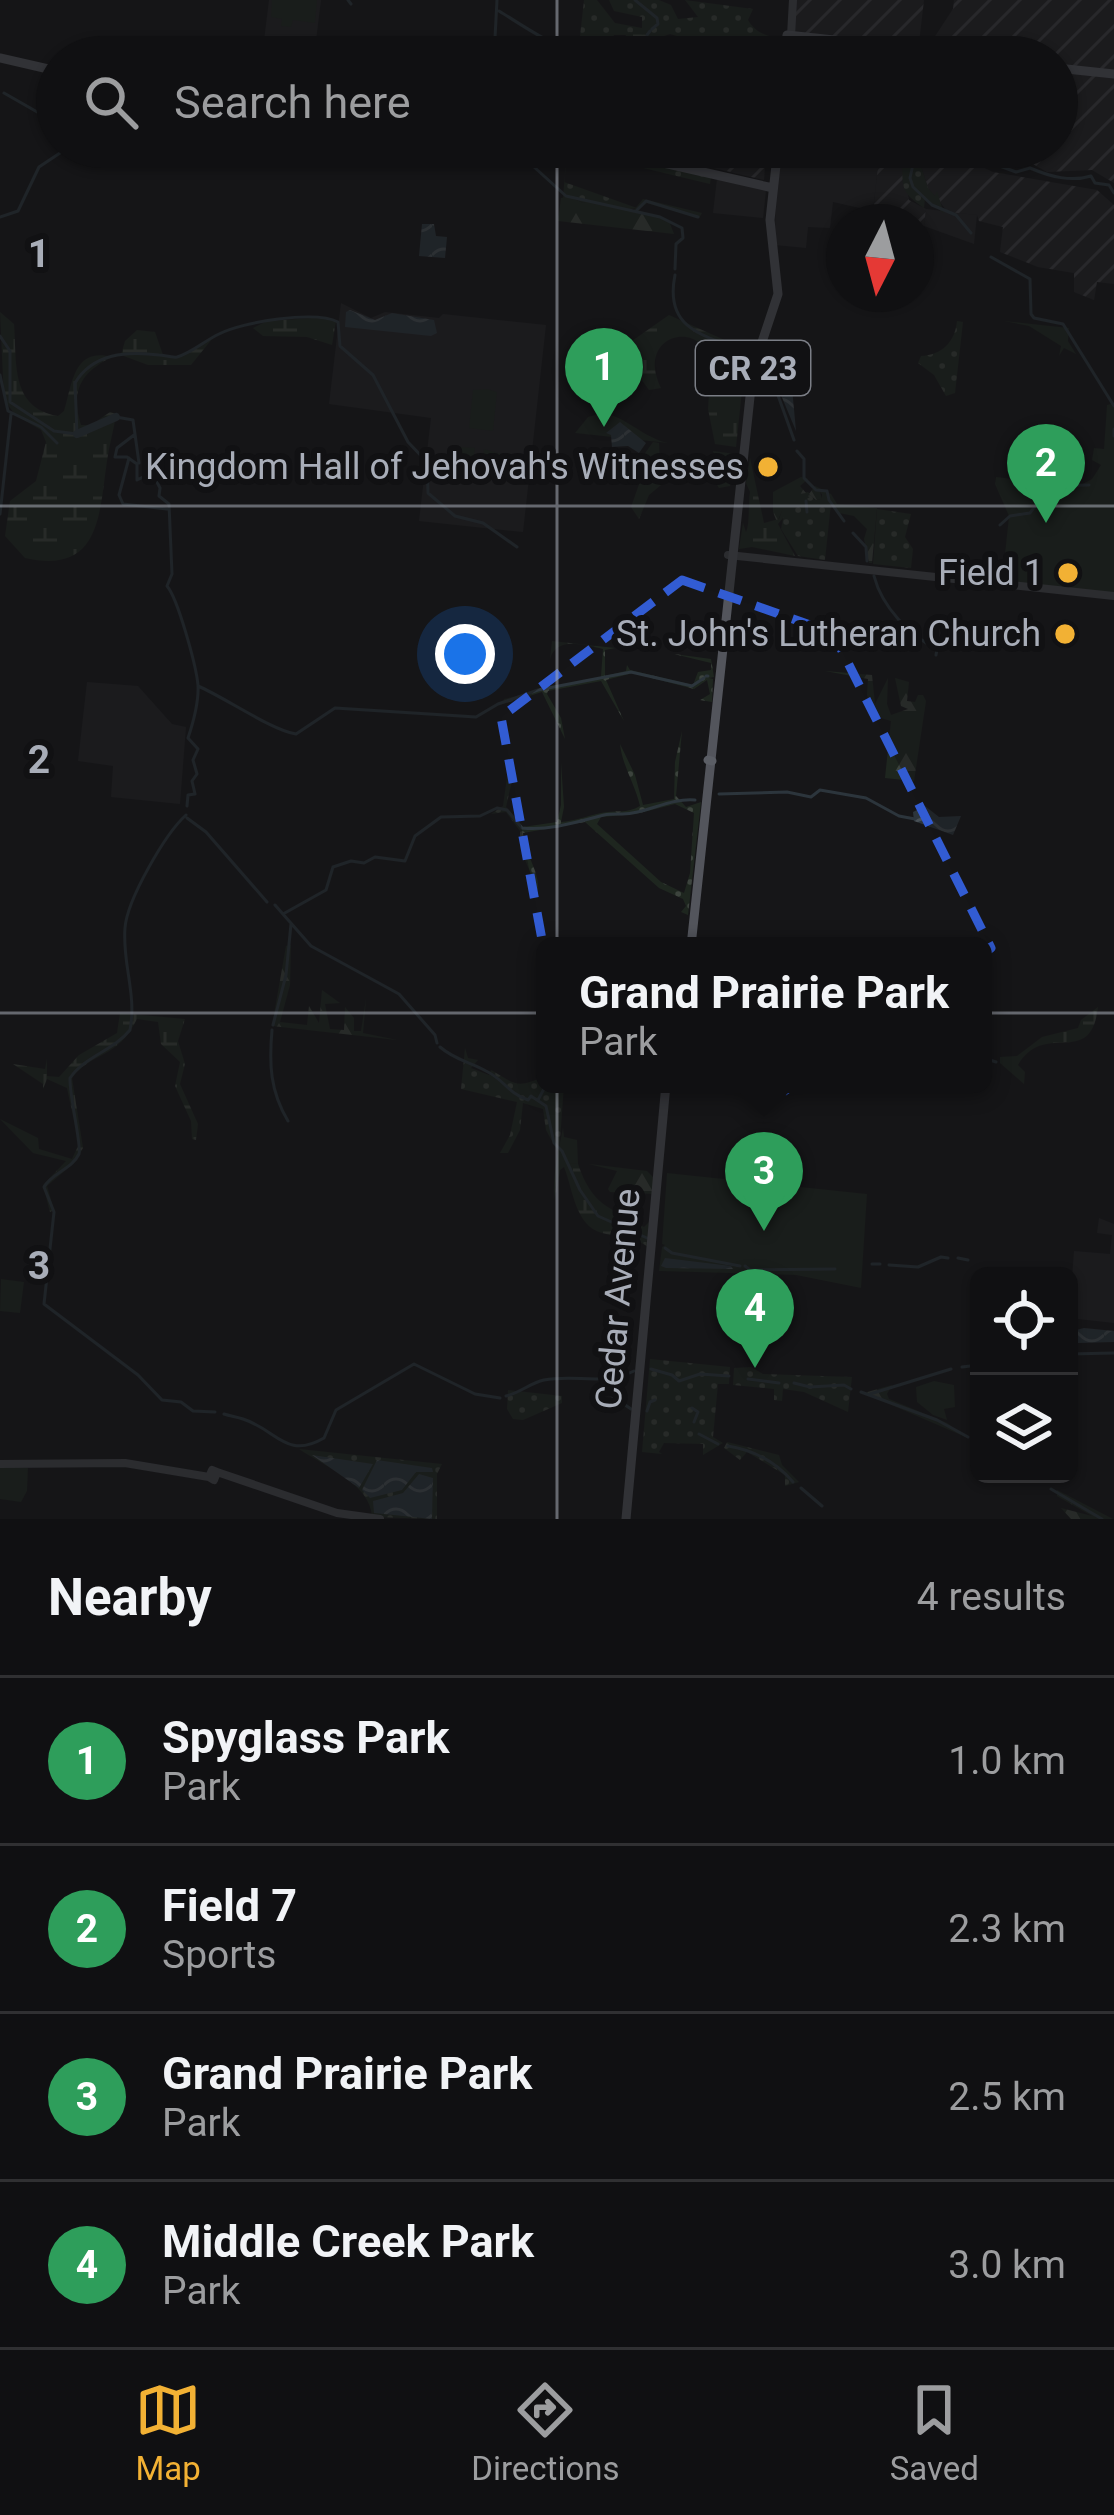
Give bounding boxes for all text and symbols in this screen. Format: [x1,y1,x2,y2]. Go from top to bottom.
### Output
search box [36,36,1078,168]
icon: search [78,69,144,135]
text: Search here [174,76,411,129]
north arrow [826,204,934,312]
text: 1 [28,231,50,277]
pin: 1 [565,328,643,427]
road number: CR 23 [696,341,810,395]
pin: 2 [1007,424,1085,523]
place label: Kingdom Hall of Jehovah's Witnesses [145,446,744,488]
marker: Kingdom Hall of Jehovah's Witnesses [755,454,781,480]
place label: Field 1 [938,552,1044,594]
marker: Field 1 [1055,560,1081,586]
place label: St. John's Lutheran Church [616,613,1041,655]
marker: St. John's Lutheran Church [1052,621,1078,647]
your location [435,624,495,684]
text: 2 [28,737,50,783]
popup [536,937,992,1093]
text: Grand Prairie Park [579,966,949,1019]
text: Park [579,1019,657,1065]
pin: 3 [725,1132,803,1231]
street label: Cedar Avenue [587,1187,649,1411]
text: 3 [28,1243,50,1289]
map controls [970,1267,1078,1483]
button: locate [970,1267,1078,1375]
pin: 4 [716,1269,794,1368]
button: layers [970,1375,1078,1483]
text: Nearby [48,1568,212,1627]
text: 4 results [917,1574,1066,1620]
text: Spyglass Park [162,1711,450,1764]
text: 1 [76,1738,98,1784]
text: 1.0 km [948,1738,1066,1784]
text: Park [162,1764,241,1810]
text: Field 7 [162,1879,297,1932]
text: 2 [76,1906,98,1952]
text: 2.3 km [948,1906,1066,1952]
text: Sports [162,1932,276,1978]
text: Grand Prairie Park [162,2047,532,2100]
text: 3 [76,2074,98,2120]
text: 2.5 km [948,2074,1066,2120]
text: Park [162,2100,241,2146]
text: Middle Creek Park [162,2215,534,2268]
text: 4 [76,2242,98,2288]
text: 3.0 km [948,2242,1066,2288]
text: Park [162,2268,241,2314]
tab: Map [135,2377,201,2488]
tab: Directions [471,2377,620,2488]
tab: Saved [890,2377,979,2488]

